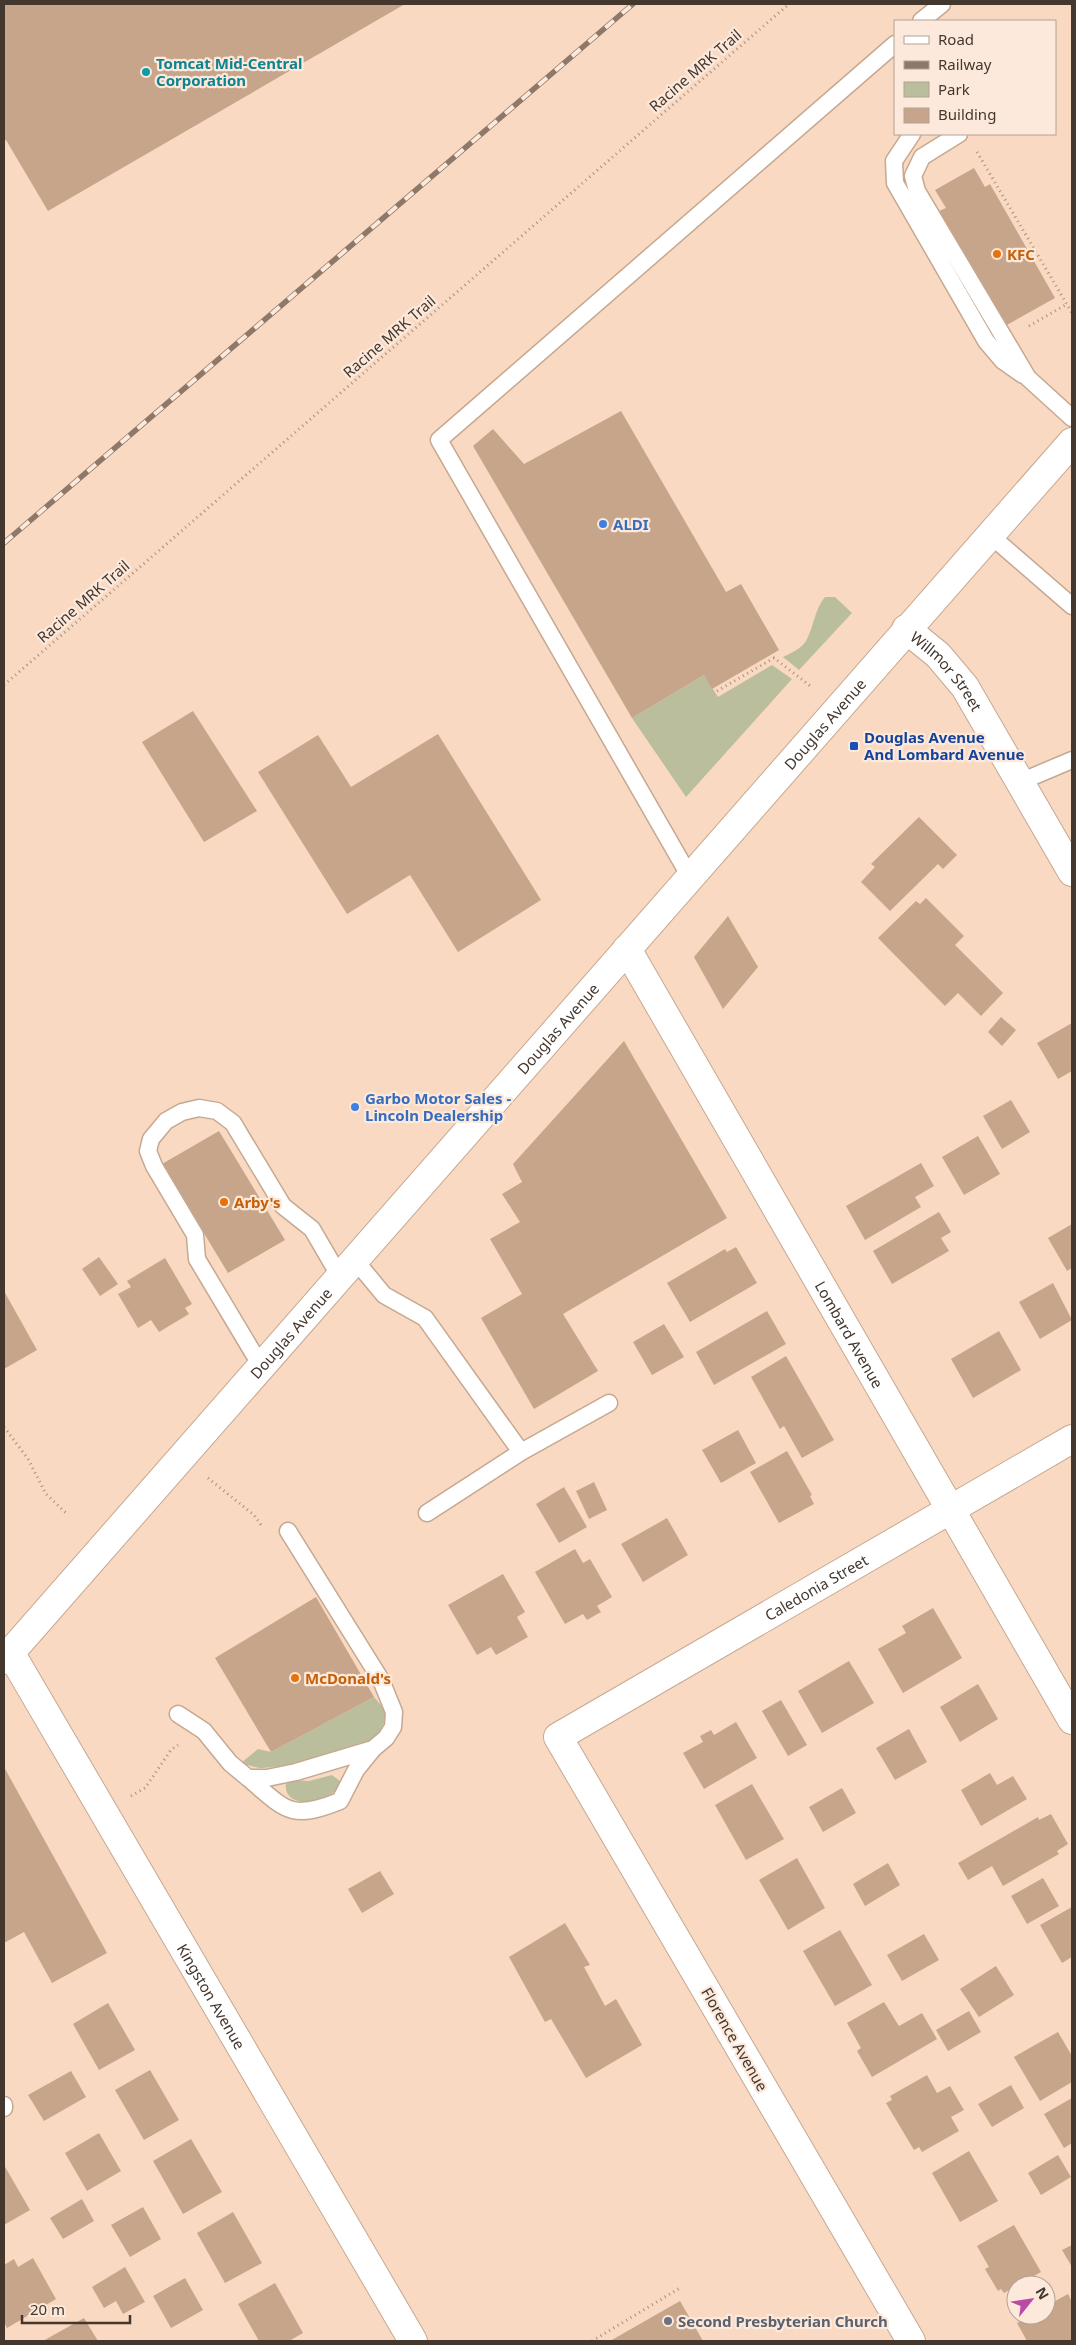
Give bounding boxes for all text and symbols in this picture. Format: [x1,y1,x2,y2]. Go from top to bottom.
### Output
legend [894,20,1056,135]
street label: Racine MRK Trail [645,24,745,116]
text: Road [938,29,974,49]
place label: Tomcat Mid-Central Corporation [156,53,302,90]
text: Railway [938,54,992,74]
marker: Tomcat Mid-Central Corporation [140,66,152,78]
text: Park [938,79,970,99]
text: Building [938,104,996,124]
place label: KFC [1007,244,1035,264]
marker: KFC [991,248,1003,260]
street label: Racine MRK Trail [339,290,439,382]
place label: ALDI [613,514,649,534]
marker: ALDI [597,518,609,530]
street label: Racine MRK Trail [33,555,133,647]
street label: Willmor Street [906,627,987,715]
street label: Douglas Avenue [780,674,870,774]
place label: Douglas Avenue And Lombard Avenue [864,727,1025,764]
marker: Douglas Avenue And Lombard Avenue [848,740,860,752]
street label: Douglas Avenue [512,979,603,1078]
place label: Garbo Motor Sales - Lincoln Dealership [365,1088,511,1125]
marker: Garbo Motor Sales - Lincoln Dealership [349,1101,361,1113]
place label: Arby's [234,1192,281,1212]
marker: Arby's [218,1196,230,1208]
street label: Lombard Avenue [811,1277,888,1392]
street label: Douglas Avenue [245,1283,336,1383]
street label: Caledonia Street [761,1549,872,1625]
place label: McDonald's [305,1668,391,1688]
marker: McDonald's [289,1672,301,1684]
street label: Kingston Avenue [173,1940,250,2053]
street label: Florence Avenue [697,1984,773,2094]
north arrow [1006,2275,1056,2325]
text: N [1032,2284,1054,2303]
scale bar [22,2292,130,2324]
text: 20 m [30,2299,65,2319]
place label: Second Presbyterian Church [678,2311,888,2331]
marker: Second Presbyterian Church [662,2315,674,2327]

